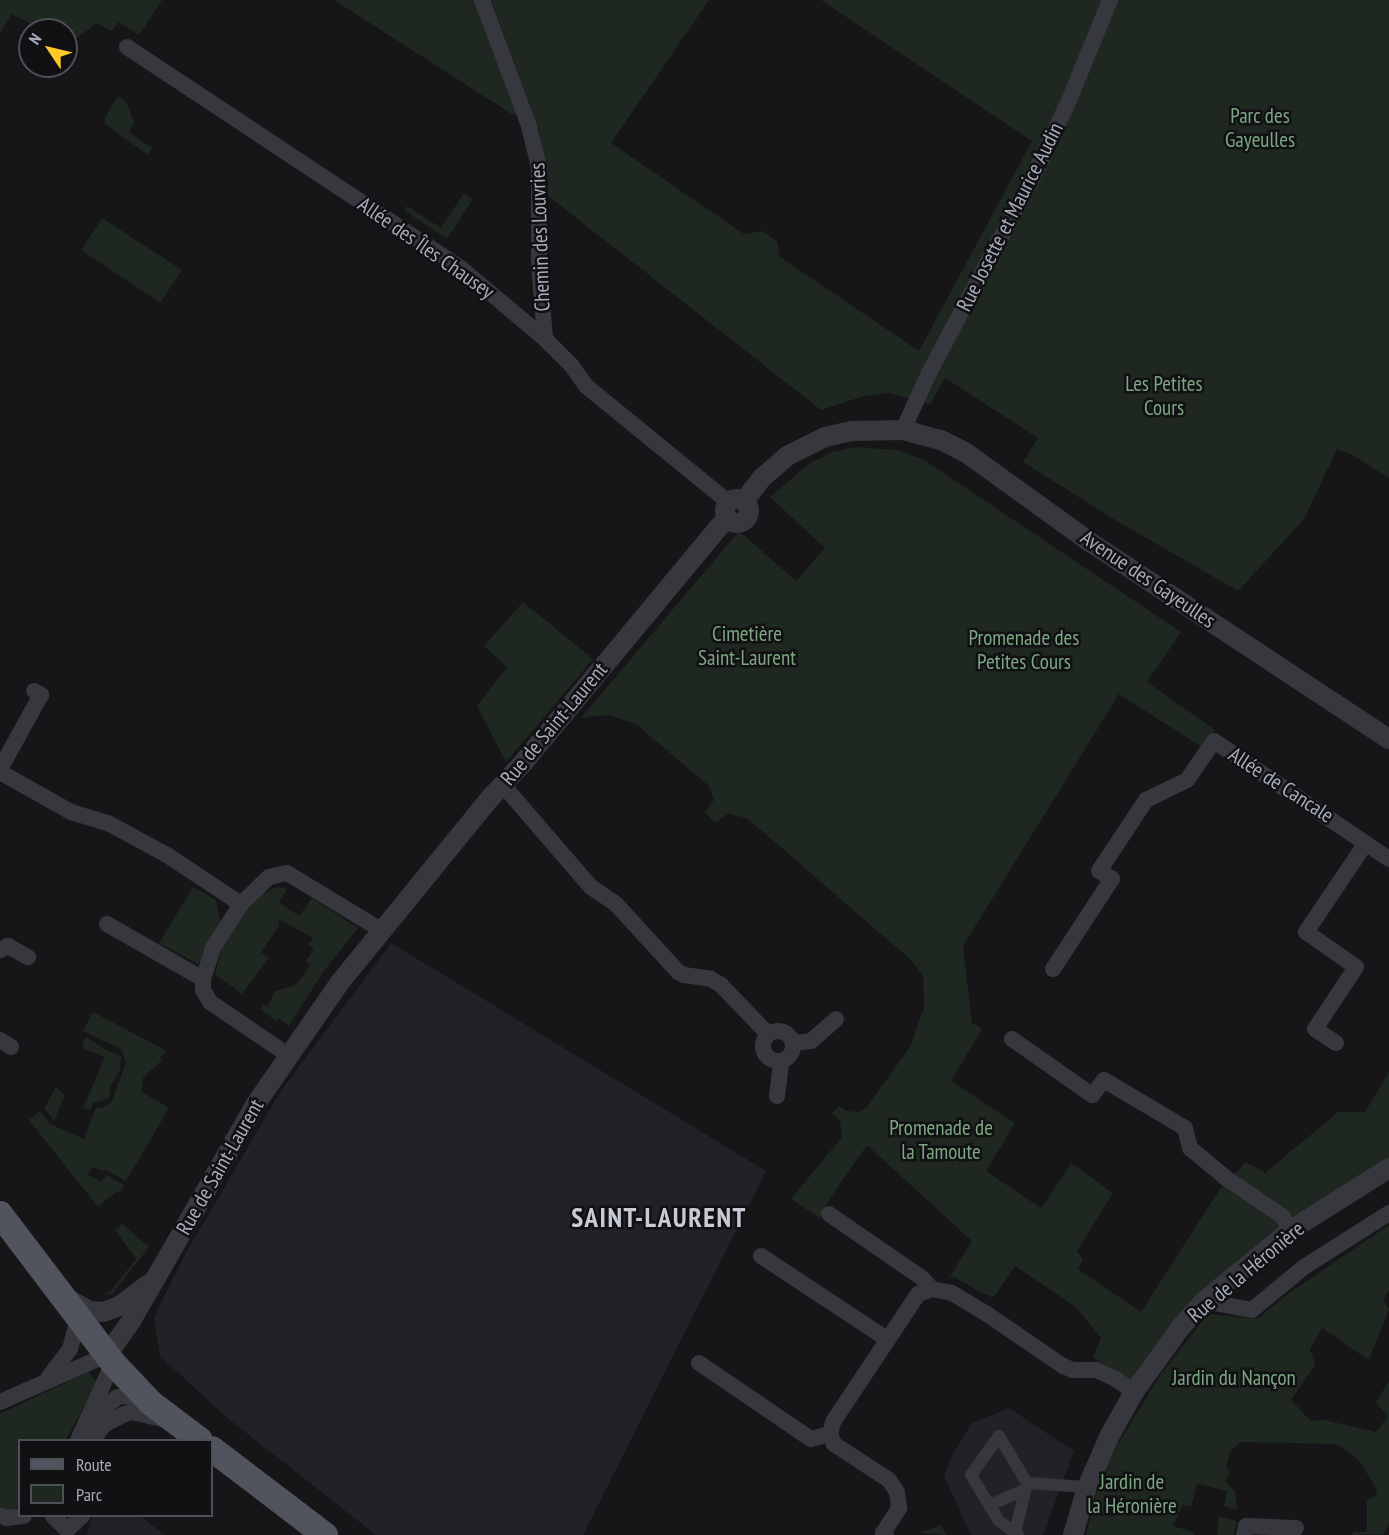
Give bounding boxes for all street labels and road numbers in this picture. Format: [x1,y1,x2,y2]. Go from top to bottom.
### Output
street label: Rue Josette et Maurice Audin [951,118,1069,316]
street label: Chemin des Louvries [525,162,555,312]
street label: Allée des Îles Chausey [353,192,499,304]
street label: Avenue des Gayeulles [1076,525,1220,633]
street label: Rue de Saint-Laurent [495,658,613,790]
street label: Allée de Cancale [1224,742,1338,828]
street label: Rue de Saint-Laurent [171,1095,269,1239]
street label: Rue de la Héronière [1183,1216,1309,1328]

